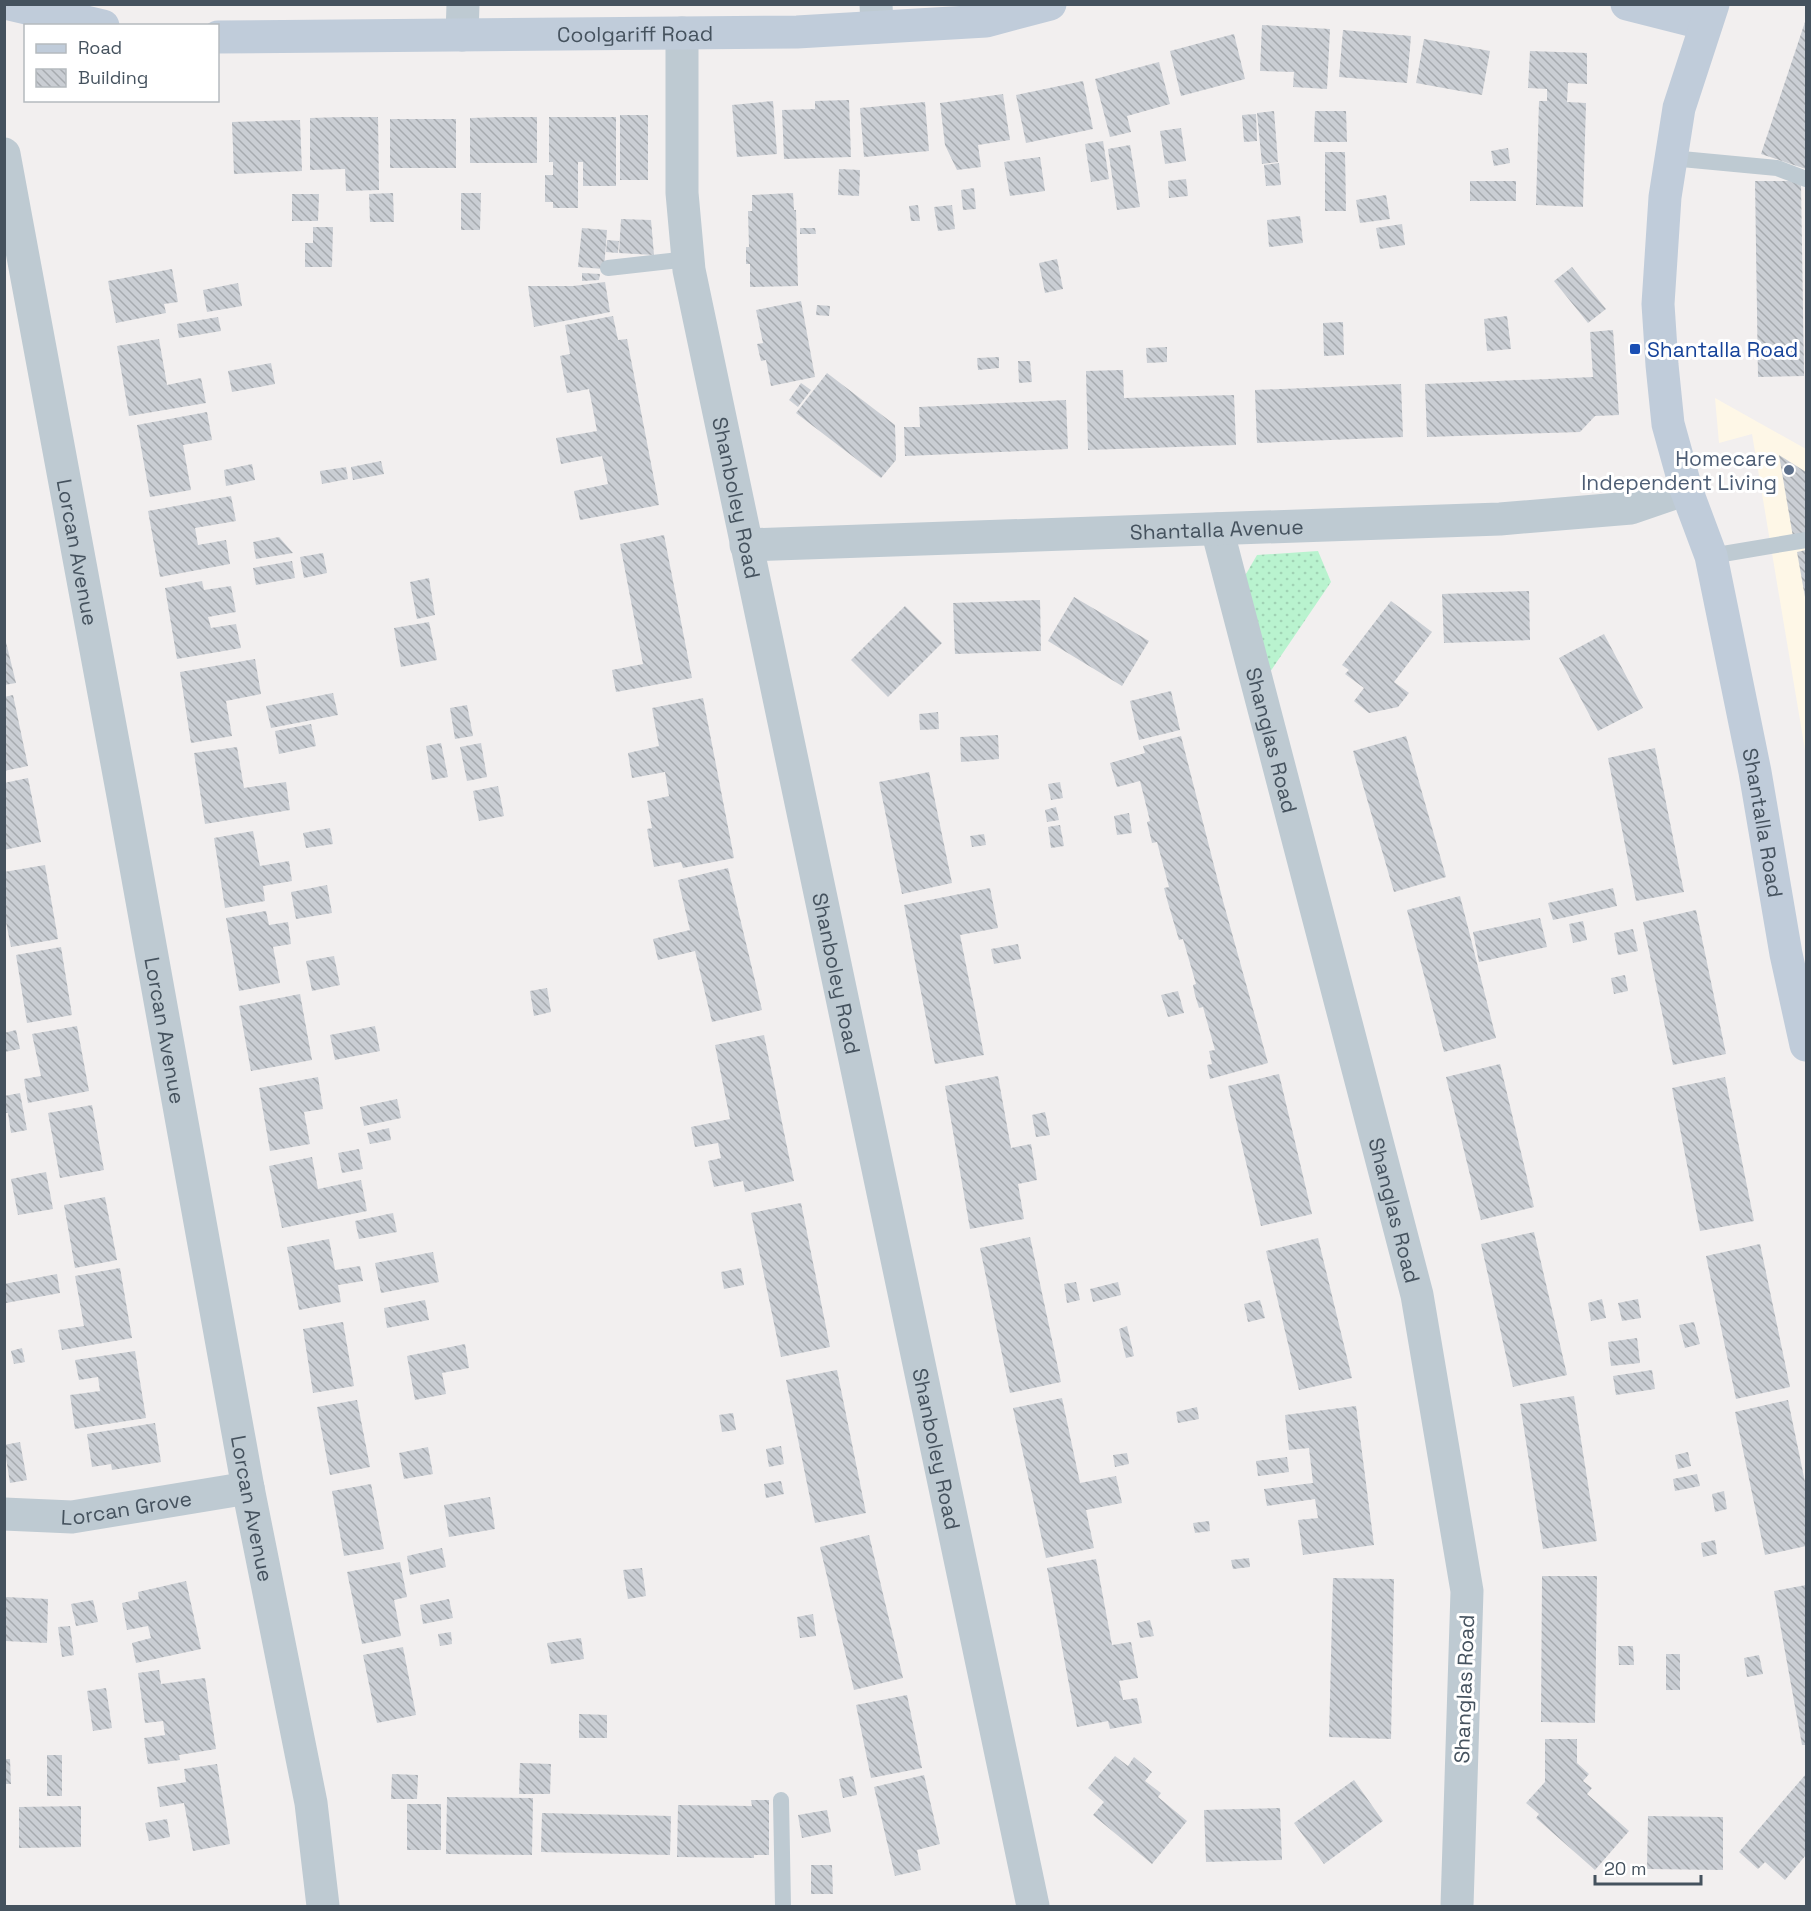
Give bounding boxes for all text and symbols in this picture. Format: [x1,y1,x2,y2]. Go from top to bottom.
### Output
street label: Coolgariff Road [557,19,713,48]
legend [24,24,219,102]
text: Road [78,36,122,59]
text: Building [78,66,148,89]
place label: Shantalla Road [1647,336,1798,363]
marker: Shantalla Road [1628,342,1642,356]
street label: Shanboley Road [707,414,767,581]
place label: Homecare Independent Living [1581,445,1777,496]
marker: Homecare Independent Living [1782,463,1796,477]
street label: Lorcan Avenue [51,477,105,628]
street label: Shantalla Avenue [1129,512,1304,545]
street label: Shanglas Road [1240,664,1304,816]
street label: Shantalla Road [1737,745,1790,900]
street label: Shanboley Road [807,890,867,1057]
street label: Lorcan Avenue [139,955,192,1106]
street label: Shanglas Road [1363,1134,1427,1286]
street label: Shanboley Road [907,1366,967,1532]
street label: Lorcan Avenue [225,1433,280,1584]
street label: Lorcan Grove [60,1484,194,1530]
street label: Shanglas Road [1448,1614,1480,1764]
scale bar [1595,1848,1702,1886]
text: 20 m [1604,1857,1647,1880]

